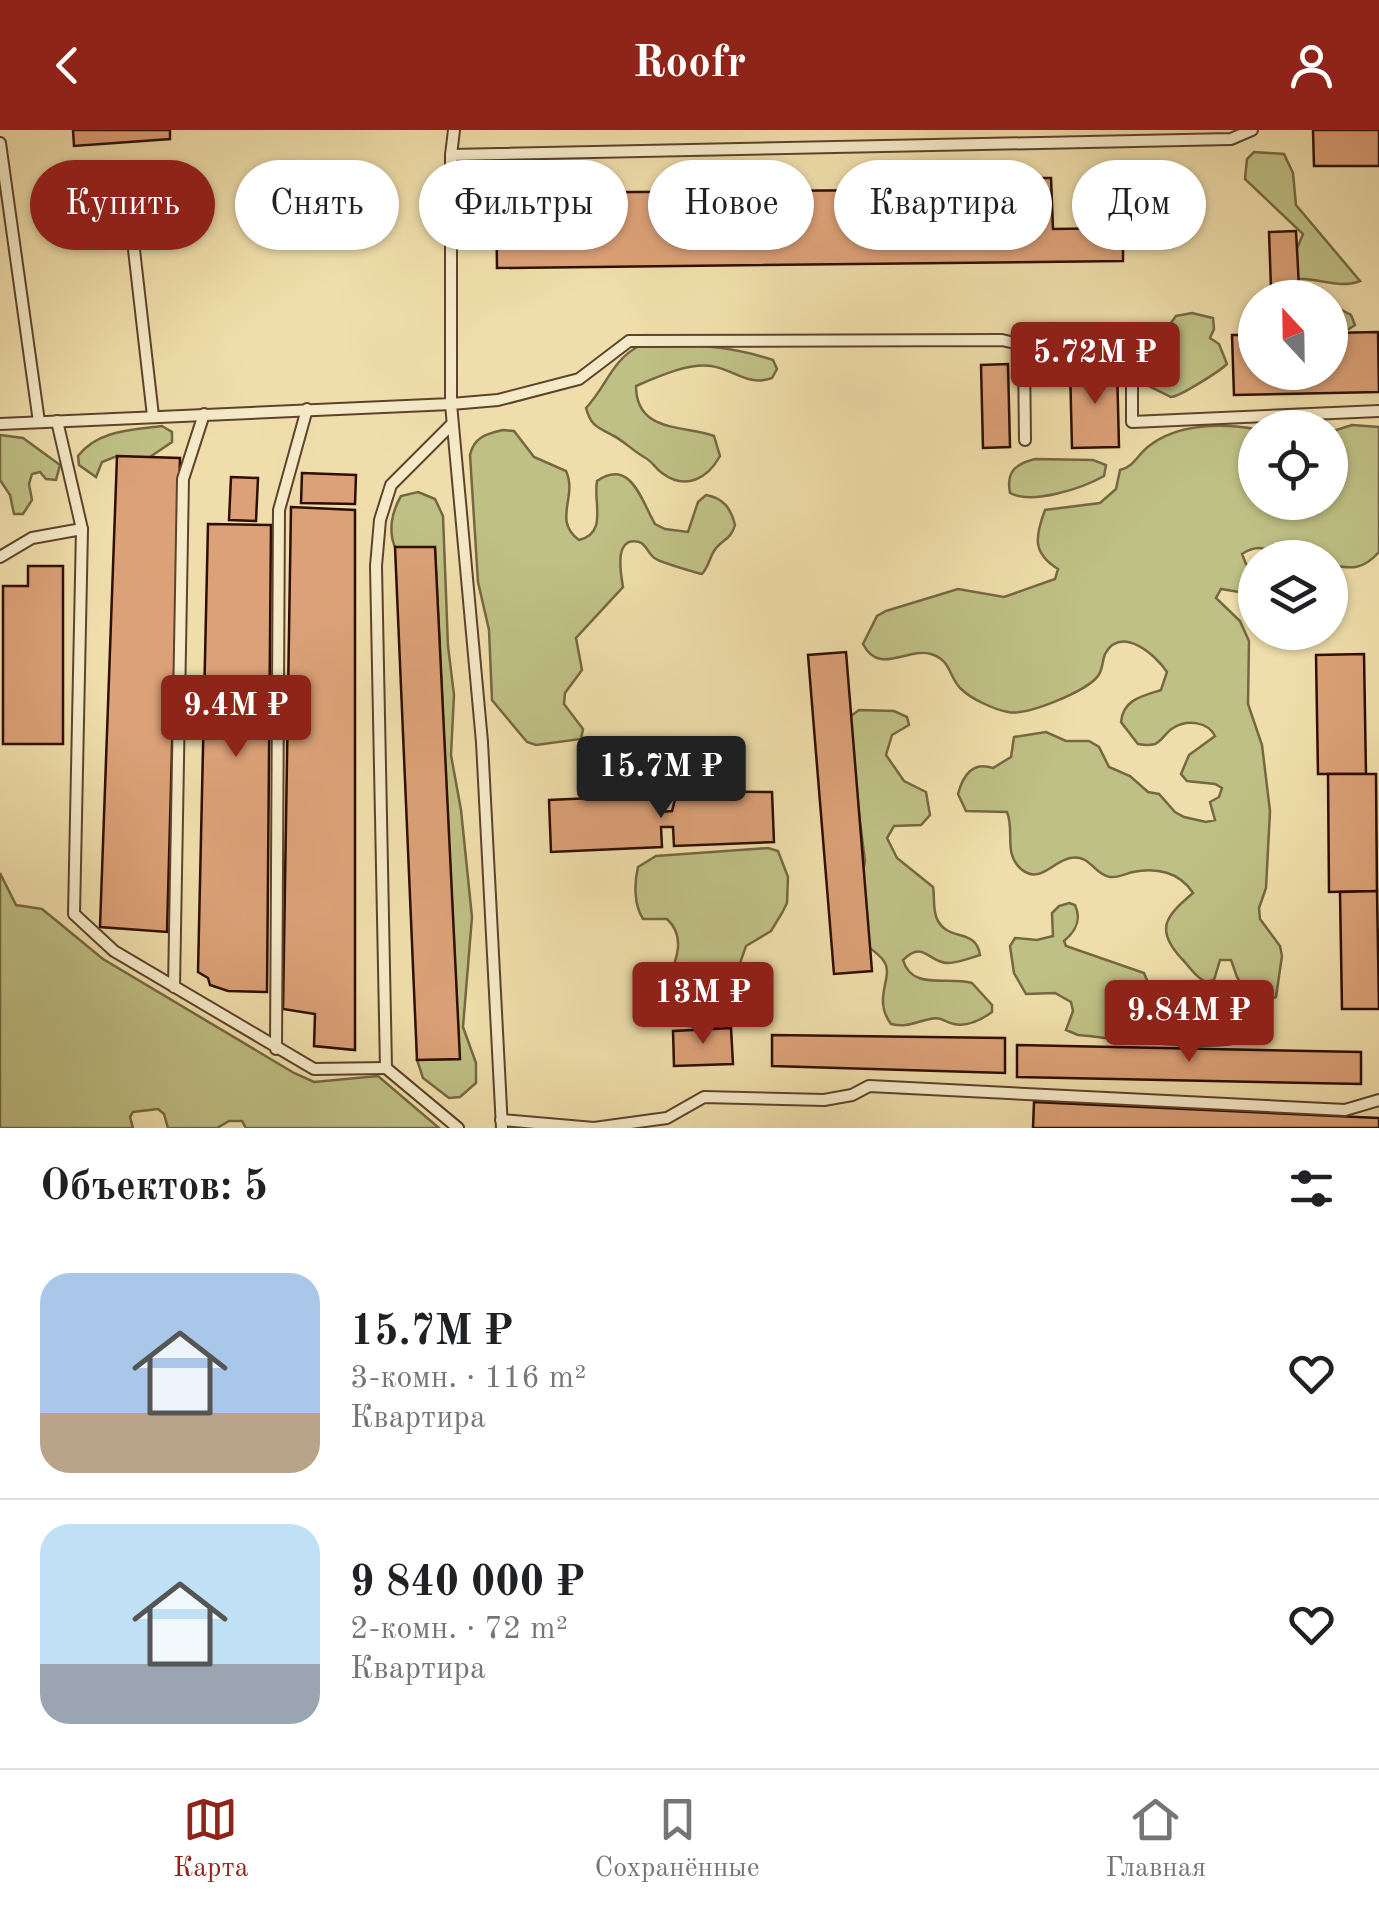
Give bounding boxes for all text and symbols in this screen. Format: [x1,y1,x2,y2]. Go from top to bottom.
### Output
icon: back [40,38,95,93]
icon: person [1284,38,1339,93]
text: Roofr [633,42,746,87]
chip: Купить [30,160,215,250]
chip: Снять [235,160,399,250]
chip: Фильтры [419,160,628,250]
chip: Новое [648,160,814,250]
chip: Квартира [834,160,1052,250]
chip: Дом [1072,160,1206,250]
north arrow [1238,280,1348,390]
map controls [1238,280,1348,650]
pin: 5.72M ₽ [1003,322,1187,407]
text: 5.72M ₽ [1033,338,1157,370]
button: locate [1238,410,1348,520]
button: layers [1238,540,1348,650]
pin: 9.4M ₽ [155,675,317,760]
text: 9.4M ₽ [183,691,289,723]
pin: 15.7M ₽ [569,736,753,821]
text: 15.7M ₽ [599,752,723,784]
pin: 13M ₽ [633,962,773,1047]
text: 13M ₽ [654,978,752,1010]
pin: 9.84M ₽ [1097,980,1281,1065]
text: 9.84M ₽ [1127,996,1251,1028]
icon: filters [1284,1161,1339,1216]
text: Объектов: 5 [40,1167,268,1209]
text: 15.7M ₽ [350,1312,513,1354]
icon: home [120,1313,240,1433]
icon: heart [1284,1346,1339,1401]
text: 3-комн. · 116 m² [350,1363,586,1395]
text: Квартира [350,1403,486,1435]
text: 9 840 000 ₽ [350,1563,585,1605]
icon: home [120,1564,240,1684]
icon: heart [1284,1597,1339,1652]
text: 2-комн. · 72 m² [350,1614,568,1646]
text: Квартира [350,1654,486,1686]
tab: Карта [173,1792,249,1887]
tab: Сохранённые [594,1792,760,1887]
tab: Главная [1105,1792,1206,1887]

